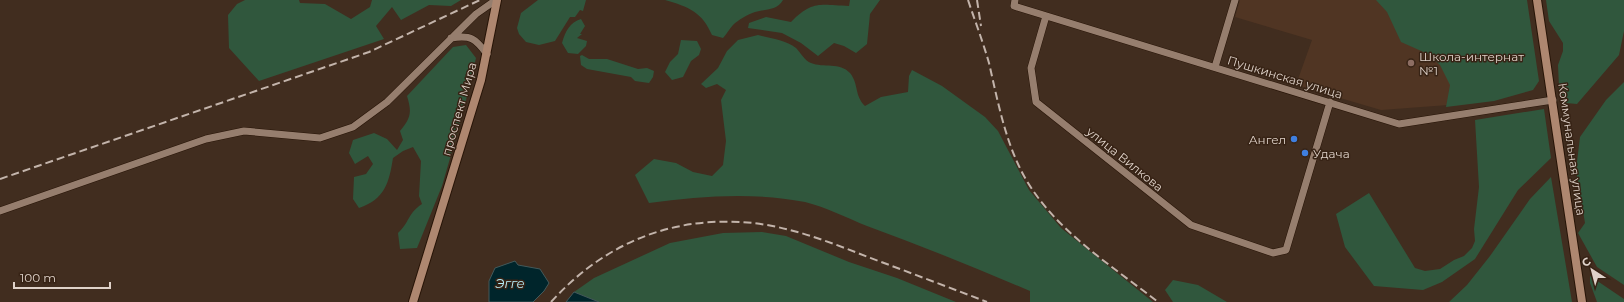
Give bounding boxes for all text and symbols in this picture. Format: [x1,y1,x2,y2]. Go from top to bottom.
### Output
place label: Школа-интернат №1 [1419,49,1524,78]
street label: Пушкинская улица [1226,52,1344,102]
marker: Школа-интернат №1 [1406,58,1416,68]
street label: проспект Мира [438,60,480,158]
street label: Коммунальная улица [1555,82,1589,216]
street label: улица Вилкова [1083,123,1166,194]
place label: Ангел [1249,132,1286,147]
marker: Ангел [1289,134,1299,144]
place label: Удача [1313,146,1350,161]
marker: Удача [1300,148,1310,158]
north arrow [1572,250,1612,290]
text: С [1579,254,1593,270]
scale bar [14,264,110,290]
text: 100 m [20,270,56,285]
water label: Эгге [495,275,525,291]

